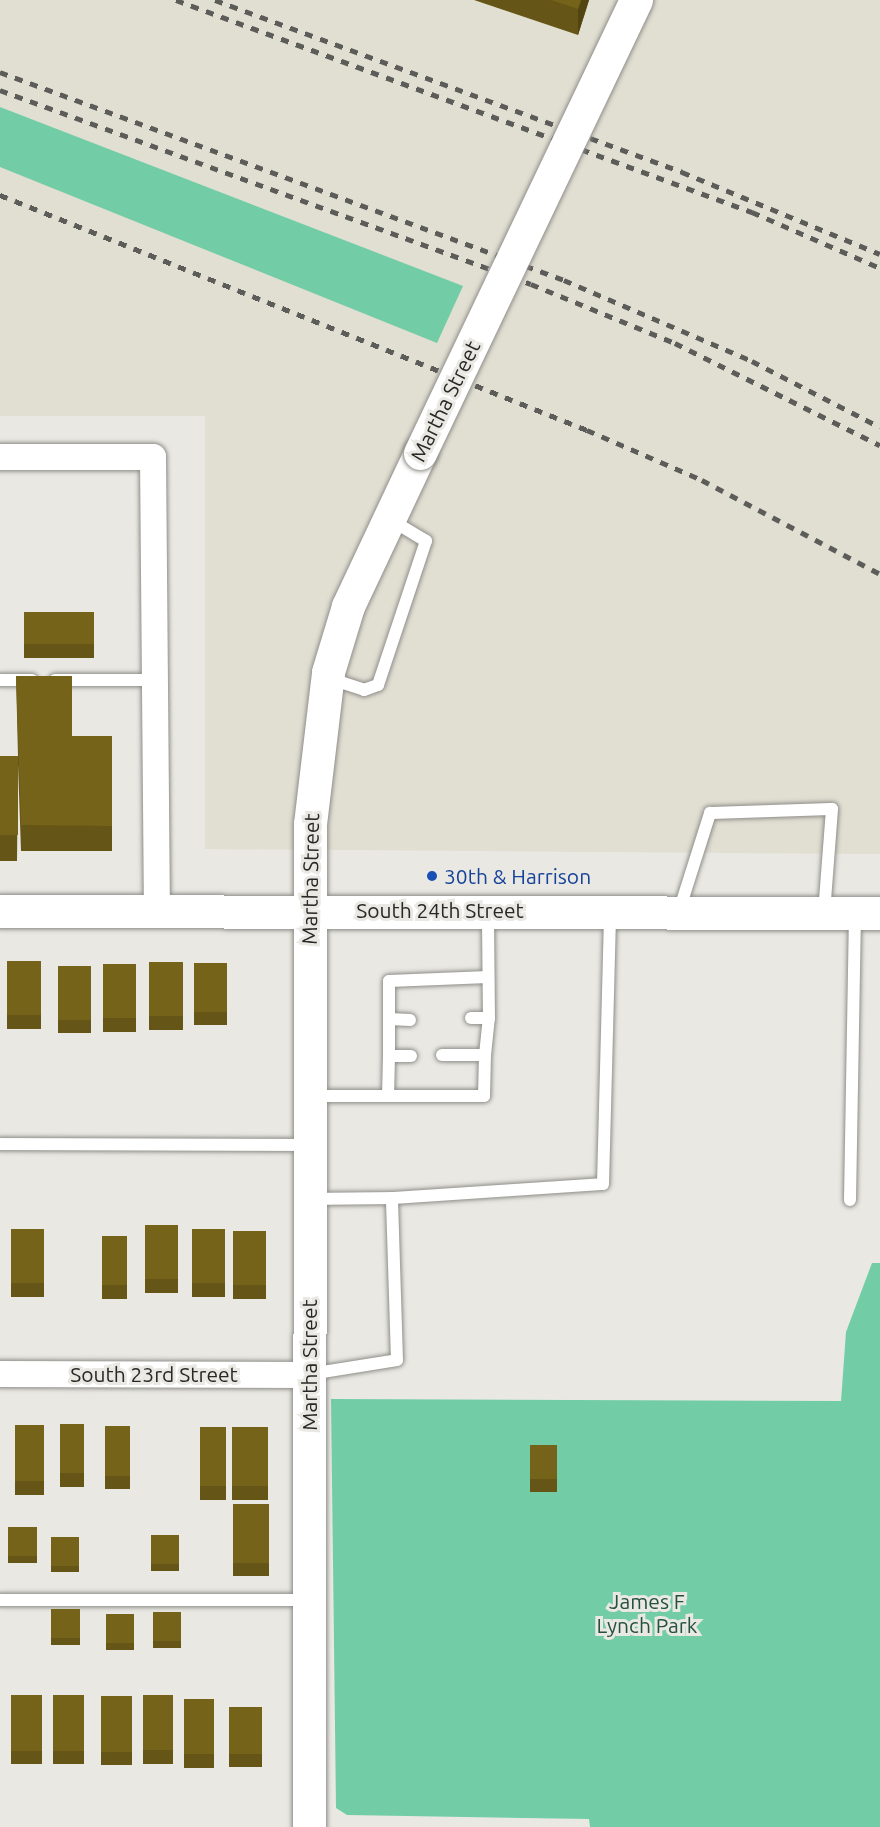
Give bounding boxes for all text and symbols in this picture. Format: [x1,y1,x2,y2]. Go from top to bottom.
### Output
street label: Martha Street [405,336,485,466]
street label: Martha Street [296,813,324,945]
place label: 30th & Harrison [444,863,591,889]
marker: 30th & Harrison [425,869,439,883]
street label: South 24th Street [356,897,524,923]
street label: Martha Street [296,1299,322,1431]
street label: South 23rd Street [70,1361,238,1387]
park label: James F Lynch Park [597,1588,697,1638]

